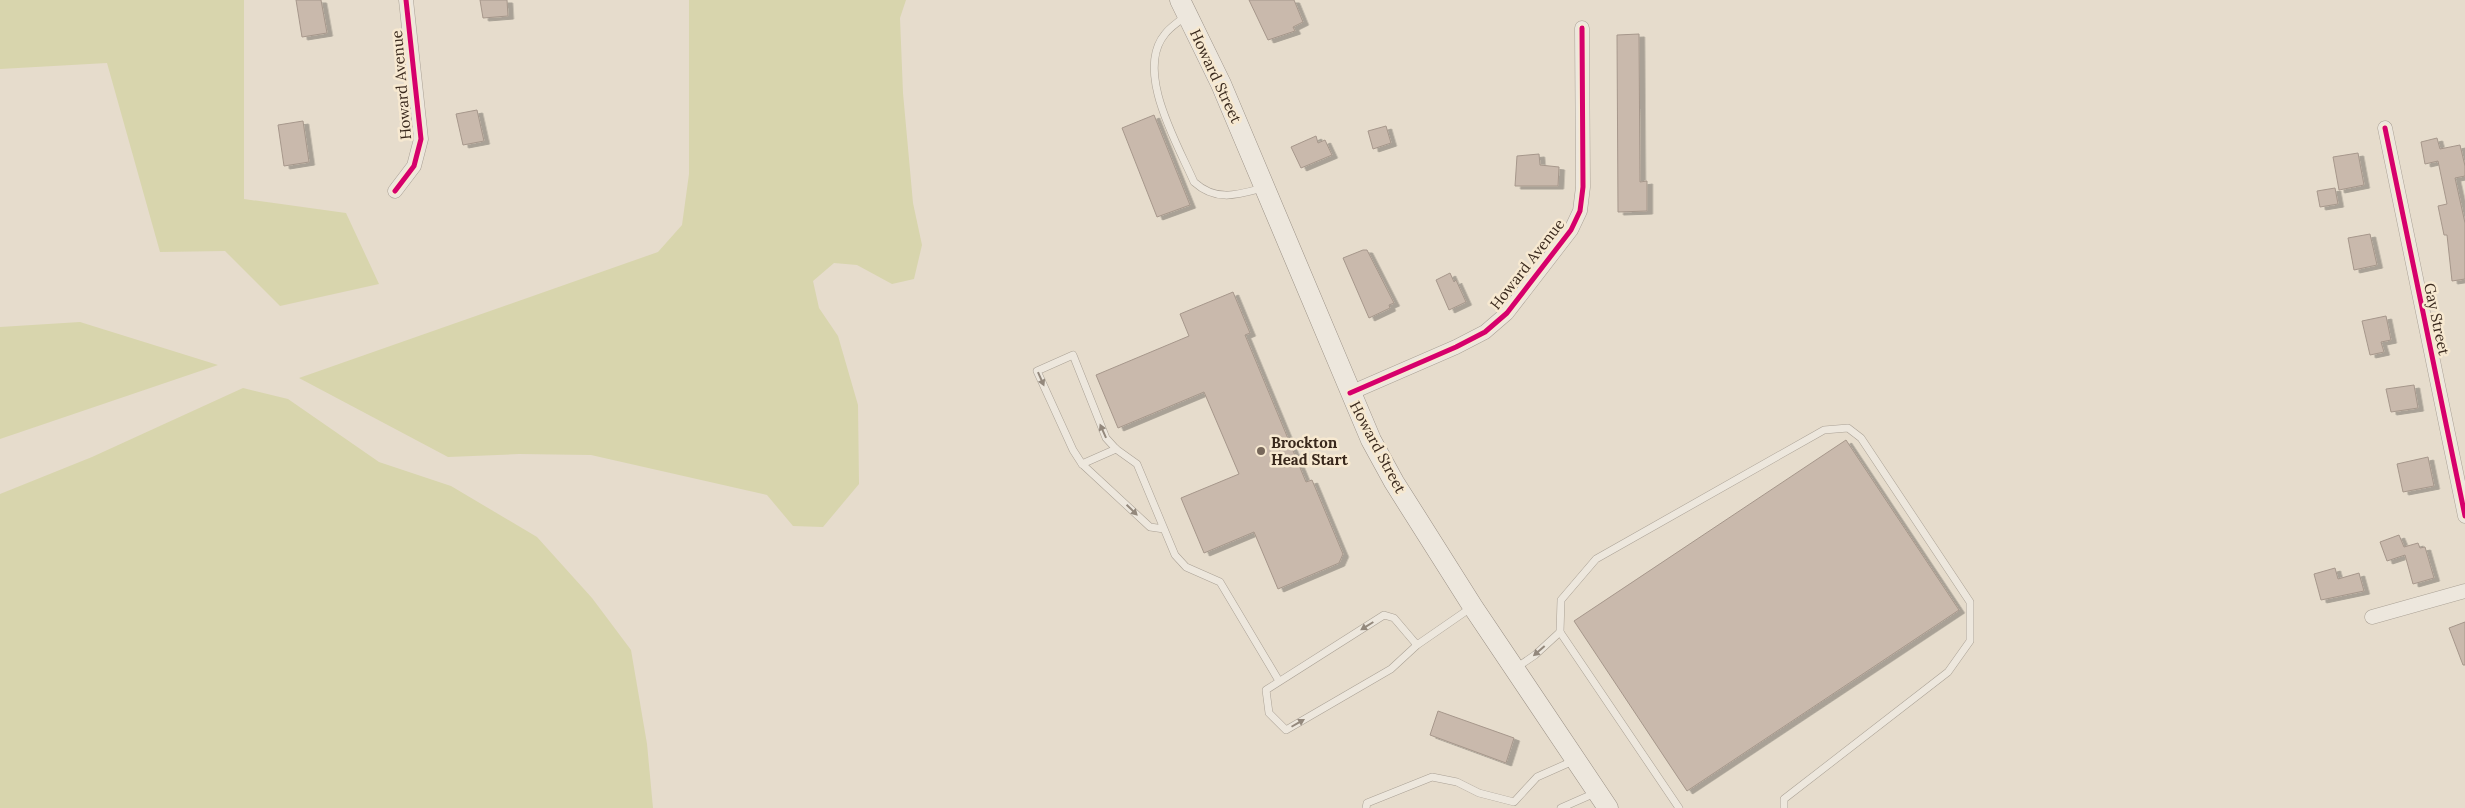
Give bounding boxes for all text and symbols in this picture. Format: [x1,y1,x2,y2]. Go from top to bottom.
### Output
street label: Howard Street [1186,26,1246,126]
street label: Howard Avenue [387,29,415,141]
street label: Howard Avenue [1486,215,1568,313]
street label: Gay Street [2420,281,2454,357]
one-way arrow [1037,372,1045,386]
street label: Howard Street [1346,398,1410,496]
one-way arrow [1099,424,1107,438]
place label: Brockton Head Start [1271,433,1349,469]
marker: Brockton Head Start [1255,445,1267,457]
one-way arrow [1126,504,1138,516]
one-way arrow [1360,621,1373,631]
one-way arrow [1532,646,1545,657]
one-way arrow [1291,718,1304,727]

